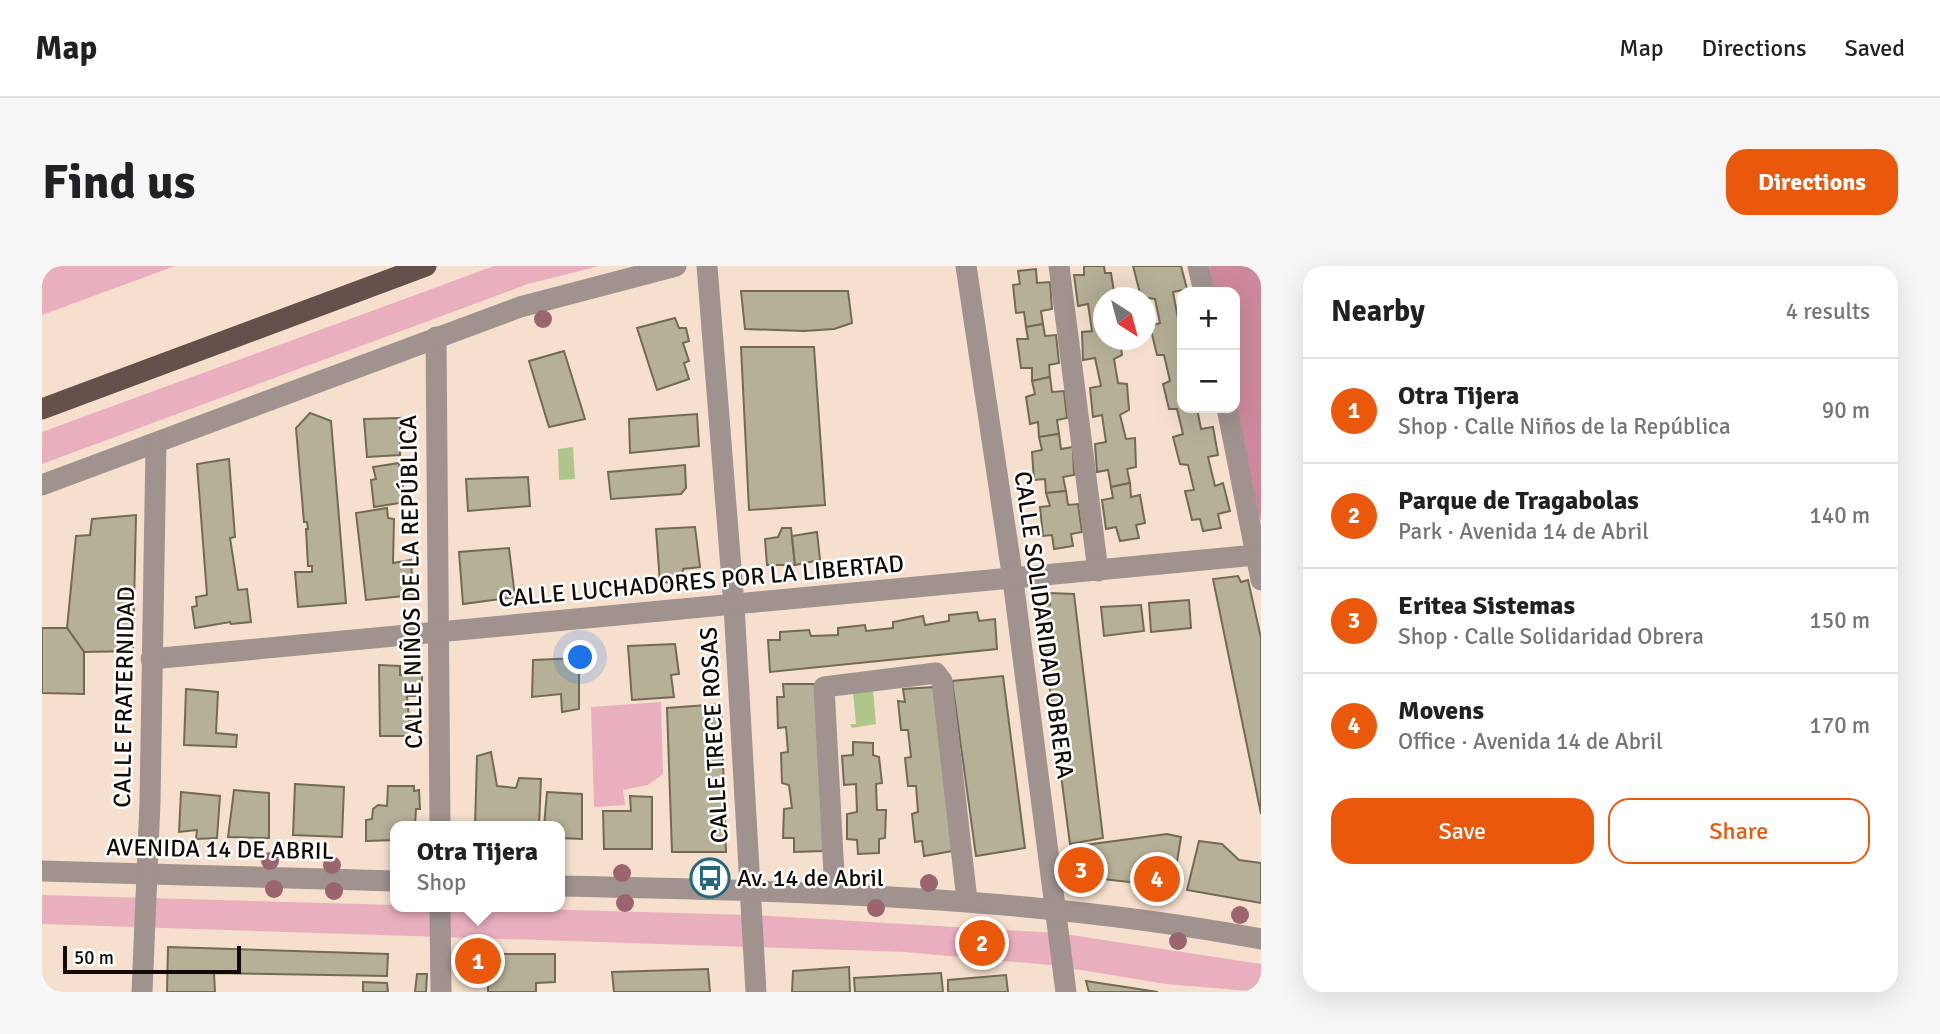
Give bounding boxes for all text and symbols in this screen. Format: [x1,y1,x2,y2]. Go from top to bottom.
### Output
text: Map [35,28,97,69]
text: Map [1619,33,1664,63]
text: Directions [1702,33,1807,63]
text: Saved [1845,33,1905,63]
button: Directions [1726,149,1898,215]
text: Find us [42,152,195,212]
north arrow [1093,287,1156,350]
map controls [1177,287,1240,413]
button: + [1177,287,1240,350]
text: Nearby [1331,293,1425,330]
text: 4 results [1786,297,1870,326]
button: − [1177,350,1240,413]
text: Otra Tijera [1398,380,1519,412]
text: 1 [1348,396,1360,425]
text: 90 m [1822,396,1870,425]
text: Shop · Calle Niños de la República [1398,412,1731,441]
street label: CALLE NIÑOS DE LA REPÚBLICA [393,414,429,749]
street label: CALLE SOLIDARIDAD OBRERA [1008,469,1081,781]
text: Parque de Tragabolas [1398,485,1639,517]
text: 2 [1348,501,1360,530]
text: 140 m [1809,501,1870,530]
text: Park · Avenida 14 de Abril [1398,517,1649,546]
street label: CALLE LUCHADORES POR LA LIBERTAD [497,548,905,614]
street label: CALLE FRATERNIDAD [107,586,141,808]
text: Eritea Sistemas [1398,590,1575,622]
text: 3 [1348,606,1360,635]
text: 150 m [1809,606,1870,635]
text: Shop · Calle Solidaridad Obrera [1398,622,1704,651]
street label: CALLE TRECE ROSAS [693,626,735,844]
your location [563,640,597,674]
text: Movens [1398,695,1484,727]
text: 4 [1348,711,1360,740]
text: 170 m [1809,711,1870,740]
text: Office · Avenida 14 de Abril [1398,727,1663,756]
button: Save [1331,798,1594,864]
button: Share [1608,798,1870,864]
popup [390,821,565,912]
street label: AVENIDA 14 DE ABRIL [106,832,334,866]
text: Otra Tijera [417,836,538,868]
pin: 3 [1058,844,1104,896]
pin: 4 [1134,853,1180,905]
bus stop icon: Av. 14 de Abril [689,857,731,899]
place label: Av. 14 de Abril [737,863,884,893]
text: Shop [417,868,466,897]
pin: 2 [959,917,1005,969]
pin: 1 [455,935,501,987]
scale bar [63,943,242,975]
text: 50 m [74,946,114,970]

